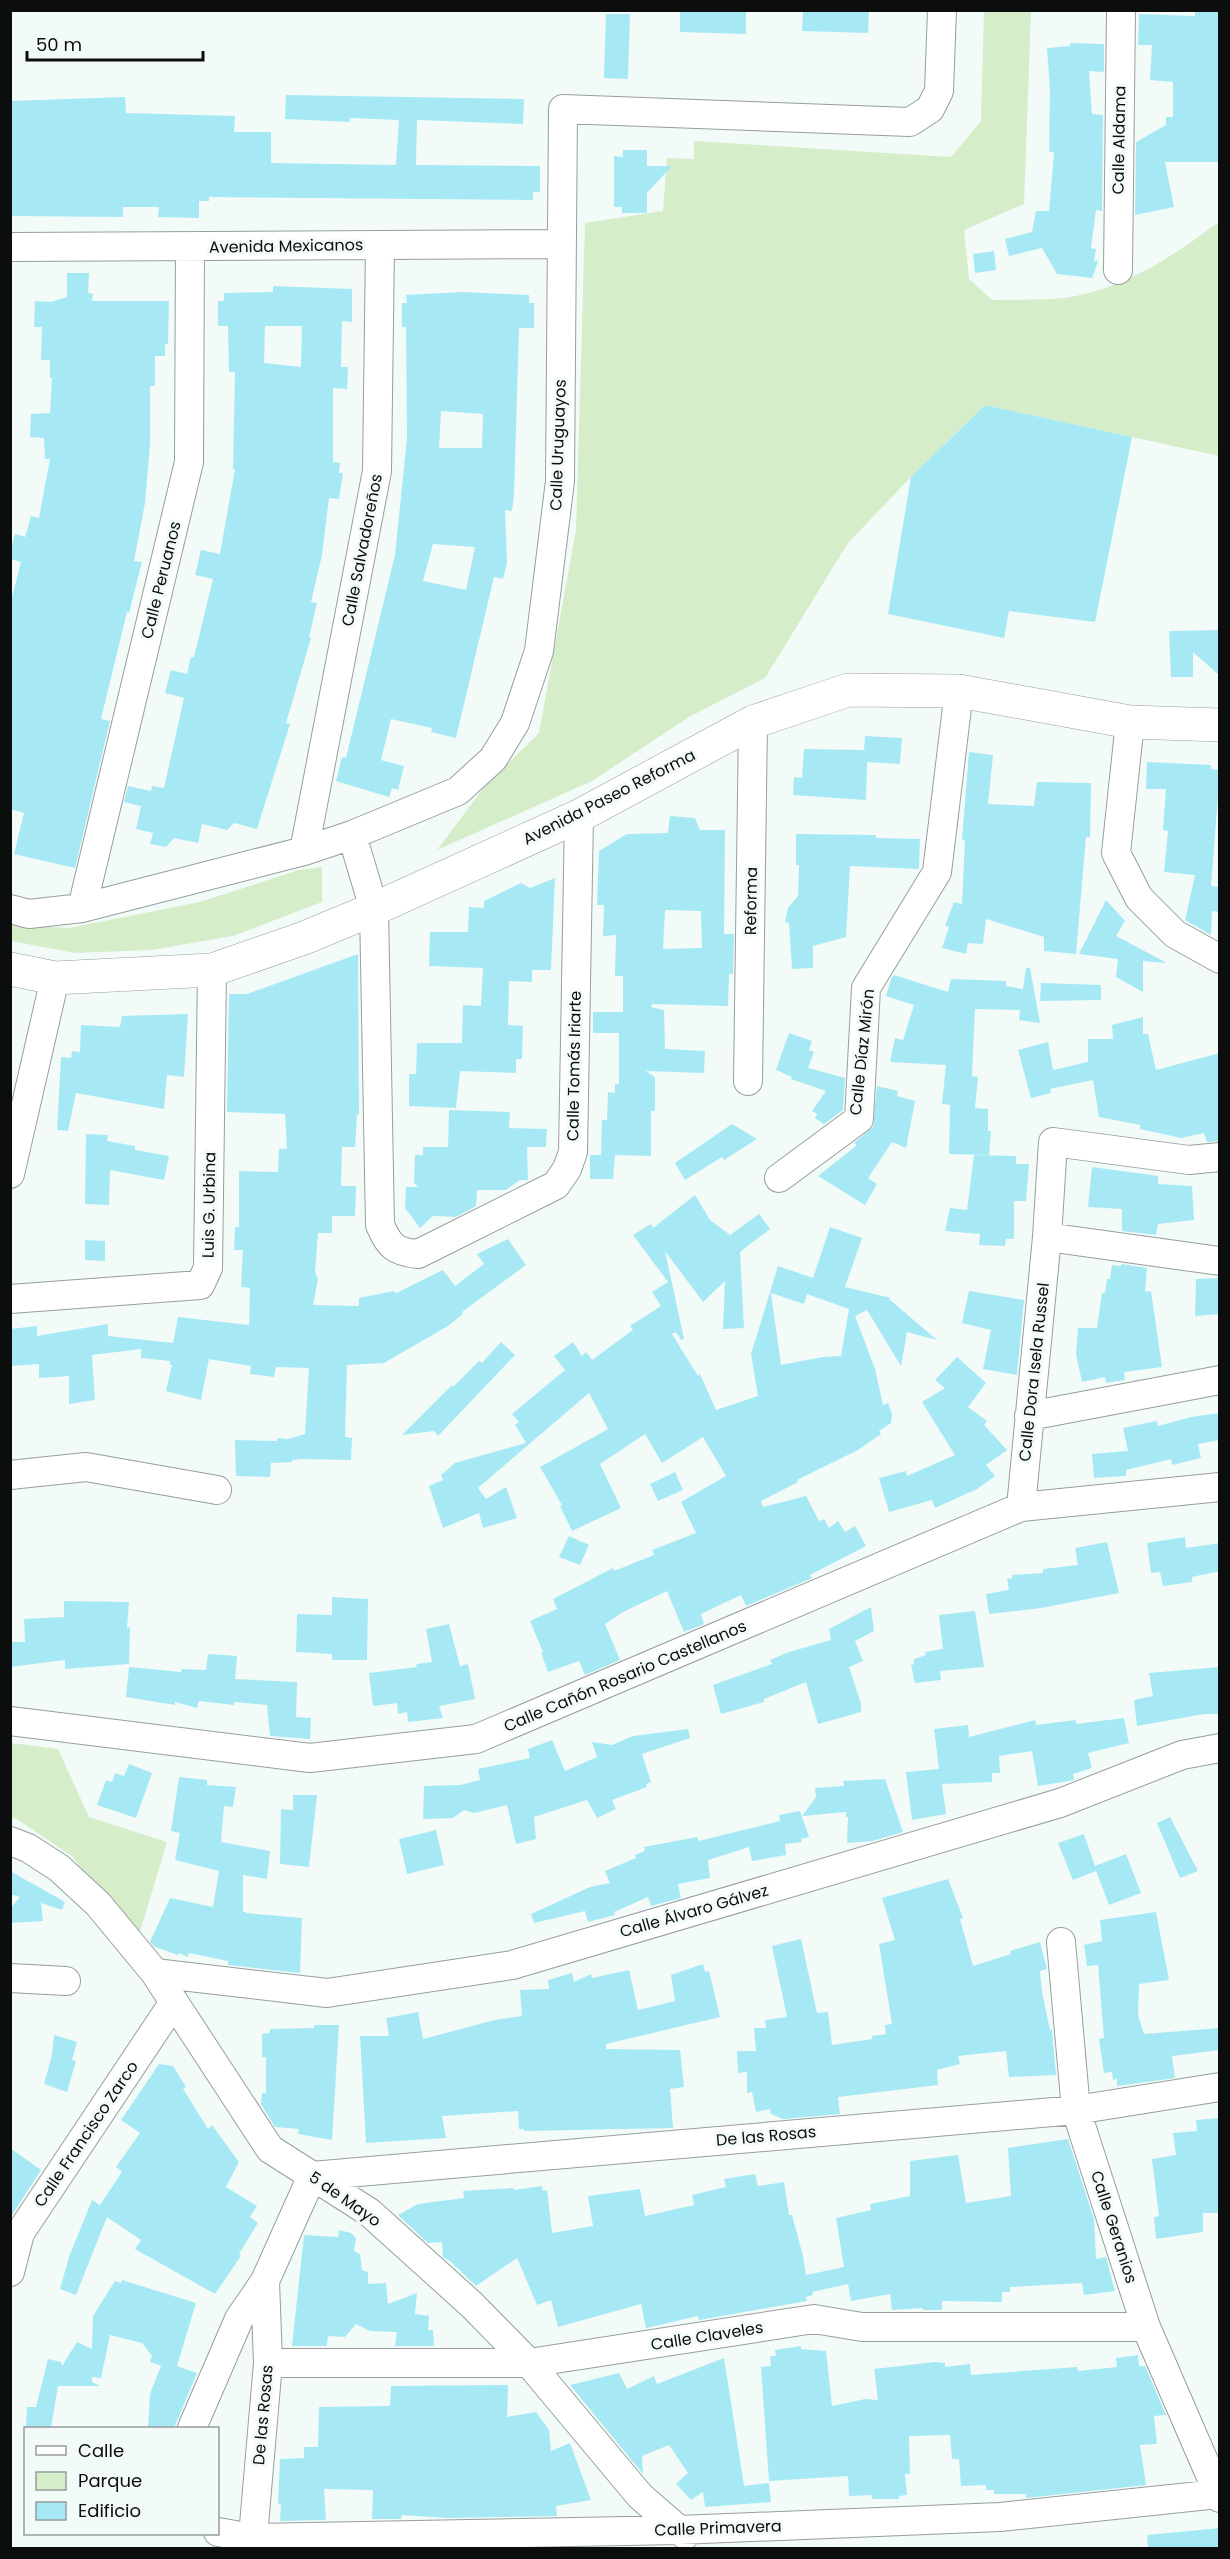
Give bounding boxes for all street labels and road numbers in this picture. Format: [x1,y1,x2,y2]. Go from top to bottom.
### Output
street label: Calle Aldama [1107,85,1131,195]
street label: Avenida Mexicanos [209,233,363,259]
street label: Calle Uruguayos [544,379,572,511]
street label: Calle Salvadoreños [336,472,388,628]
street label: Calle Peruanos [135,519,187,641]
street label: Avenida Paseo Reforma [519,743,699,851]
street label: Reforma [739,867,763,935]
street label: Calle Díaz Mirón [844,988,880,1116]
street label: Calle Tomás Iriarte [561,991,587,1141]
street label: Luis G. Urbina [197,1152,221,1258]
street label: Calle Dora Isela Russel [1013,1281,1055,1463]
street label: Calle Cañón Rosario Castellanos [500,1614,750,1738]
street label: Calle Álvaro Gálvez [617,1879,771,1943]
street label: Calle Francisco Zarco [28,2056,144,2212]
street label: De las Rosas [715,2120,817,2152]
street label: 5 de Mayo [304,2166,386,2232]
street label: Calle Geranios [1085,2168,1143,2286]
street label: Calle Claveles [649,2316,765,2356]
street label: De las Rosas [247,2364,279,2466]
street label: Calle Primavera [654,2514,782,2542]

